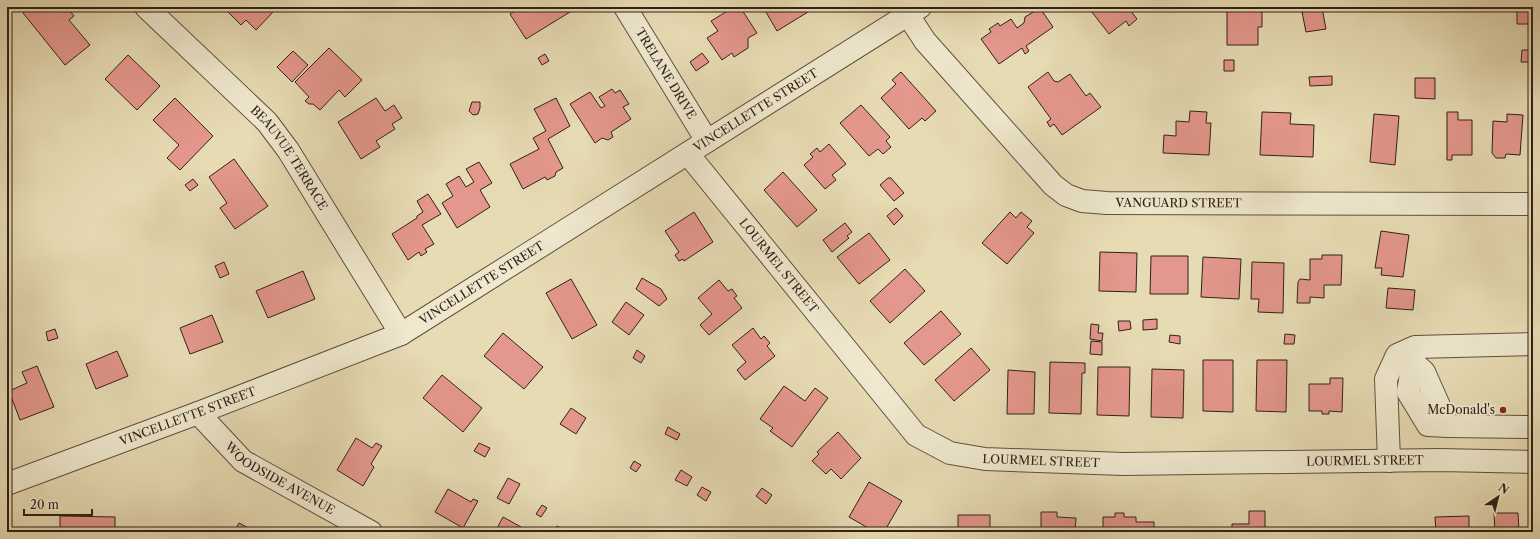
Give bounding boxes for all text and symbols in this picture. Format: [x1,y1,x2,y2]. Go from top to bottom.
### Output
street label: TRELANE DRIVE [633,25,700,122]
street label: VINCELLETTE STREET [690,65,821,155]
street label: BEAUVUE TERRACE [248,102,331,213]
street label: VANGUARD STREET [1115,195,1242,210]
street label: LOURMEL STREET [736,215,822,316]
street label: VINCELLETTE STREET [415,238,547,328]
street label: VINCELLETTE STREET [116,383,258,449]
place label: McDonald's [1427,402,1495,417]
marker: McDonald's [1498,405,1508,415]
street label: WOODSIDE AVENUE [221,438,338,517]
street label: LOURMEL STREET [982,451,1100,470]
street label: LOURMEL STREET [1306,452,1424,469]
north arrow [1478,477,1518,517]
text: N [1496,480,1512,498]
scale bar [24,491,92,517]
text: 20 m [30,497,59,512]

